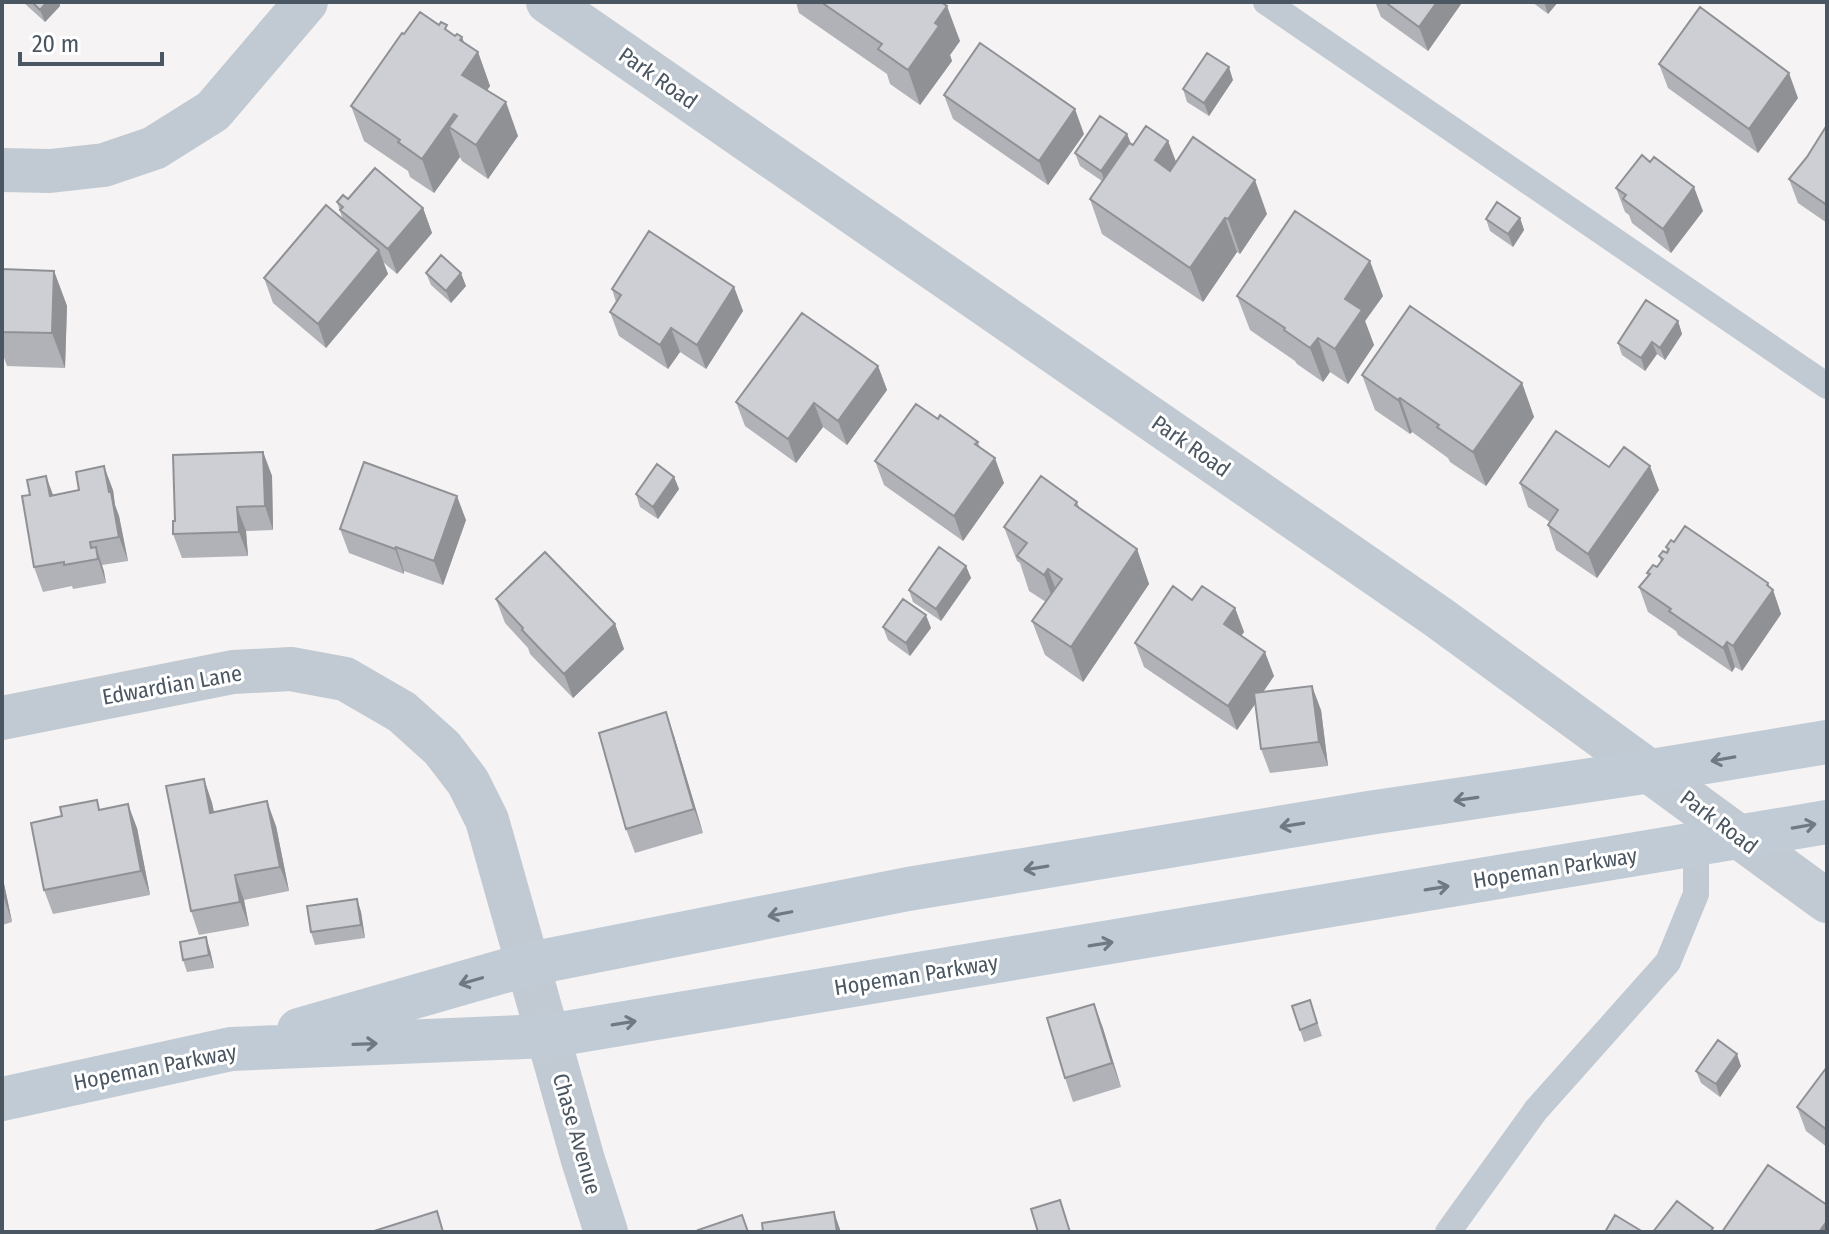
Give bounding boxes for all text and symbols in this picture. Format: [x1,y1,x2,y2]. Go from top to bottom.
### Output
scale bar [20,16,162,66]
text: 20 m [32,30,79,58]
street label: Park Road [613,41,703,115]
street label: Park Road [1146,409,1236,483]
street label: Edwardian Lane [100,659,244,711]
one-way arrow [1710,753,1736,768]
street label: Park Road [1675,784,1763,860]
one-way arrow [1453,792,1479,807]
one-way arrow [1791,818,1816,833]
one-way arrow [1280,819,1306,834]
street label: Hopeman Parkway [1471,842,1639,894]
one-way arrow [1024,861,1049,876]
one-way arrow [1424,880,1449,895]
one-way arrow [768,908,793,923]
one-way arrow [1088,935,1114,950]
street label: Hopeman Parkway [832,949,1000,1001]
one-way arrow [459,974,485,989]
one-way arrow [611,1015,636,1030]
one-way arrow [351,1036,378,1051]
street label: Hopeman Parkway [71,1038,239,1096]
street label: Chase Avenue [547,1070,607,1198]

